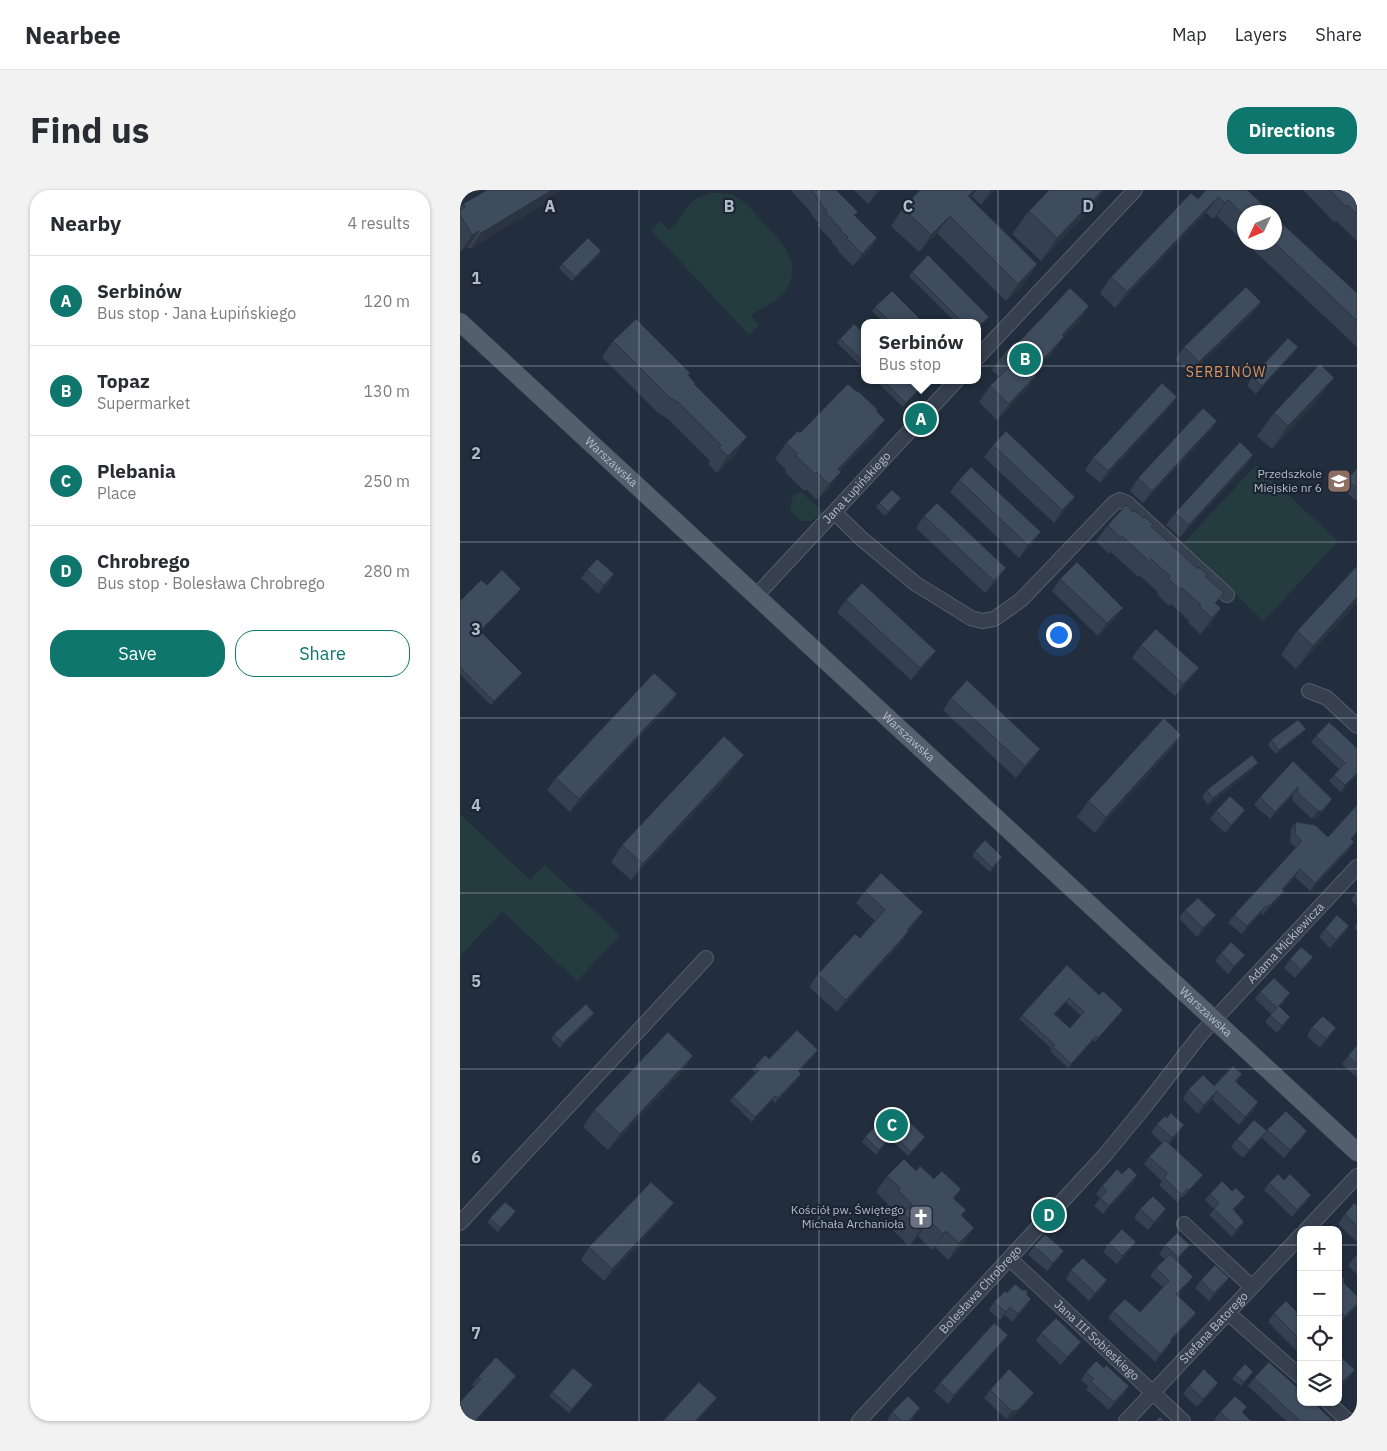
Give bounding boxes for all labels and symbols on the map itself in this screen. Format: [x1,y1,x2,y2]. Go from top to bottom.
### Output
text: A [545,196,556,216]
text: B [724,196,735,216]
text: C [903,196,913,216]
text: D [1082,196,1094,216]
north arrow [1237,205,1282,250]
text: 1 [471,268,481,288]
pin: B [1009,340,1041,378]
district label: SERBINÓW [1186,362,1266,381]
pin: A [905,400,937,438]
street label: Warszawska [582,433,642,490]
text: 2 [471,443,481,463]
street label: Jana Łupińskiego [819,448,894,526]
place label: Przedszkole Miejskie nr 6 [1254,466,1322,495]
school or university icon: Przedszkole Miejskie nr 6 [1326,468,1352,494]
text: 3 [471,619,481,639]
your location [1046,622,1072,648]
street label: Warszawska [879,708,939,765]
text: 4 [471,795,481,815]
street label: Adama Mickiewicza [1244,899,1327,987]
text: 5 [471,971,481,991]
street label: Warszawska [1176,983,1236,1040]
pin: C [876,1106,908,1144]
text: 6 [471,1147,481,1167]
pin: D [1033,1196,1065,1234]
place label: Kościół pw. Świętego Michała Archanioła [791,1202,905,1231]
church icon: Kościół pw. Świętego Michała Archanioła [908,1204,934,1230]
street label: Bolesława Chrobrego [936,1242,1025,1336]
street label: Stefana Batorego [1176,1288,1251,1367]
street label: Jana III Sobieskiego [1052,1297,1143,1384]
text: 7 [471,1323,481,1343]

